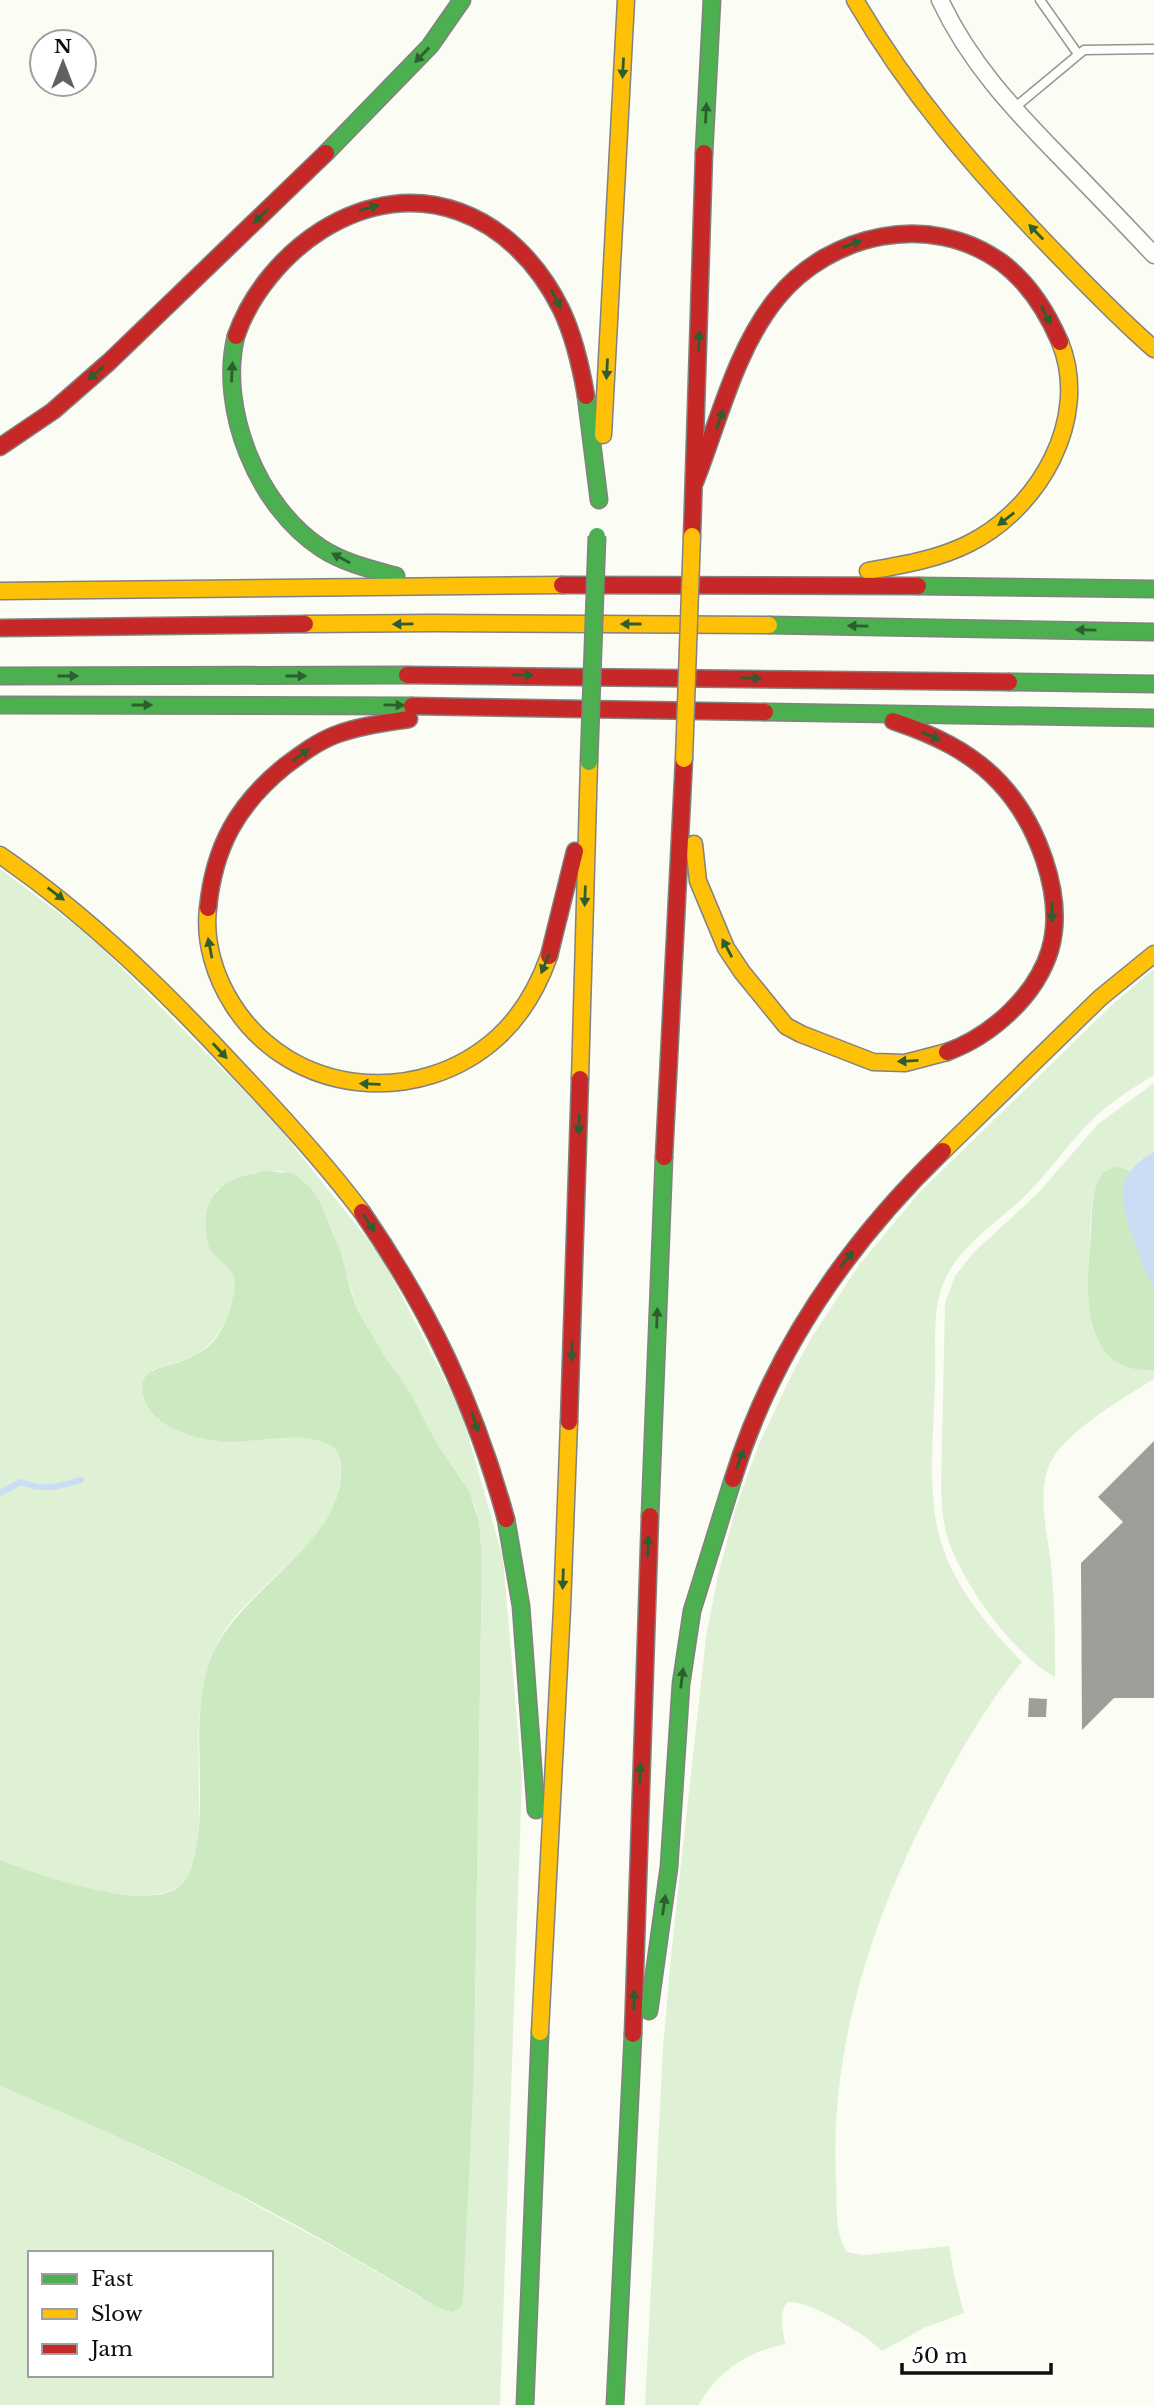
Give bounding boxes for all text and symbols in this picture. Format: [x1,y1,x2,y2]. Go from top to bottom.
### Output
north arrow [28,28,98,98]
text: N [54,35,72,58]
one-way arrow [414,46,430,63]
one-way arrow [617,57,628,79]
one-way arrow [701,102,712,124]
one-way arrow [358,202,379,212]
one-way arrow [253,208,270,224]
one-way arrow [1028,225,1045,241]
one-way arrow [841,238,862,249]
one-way arrow [550,289,561,309]
one-way arrow [1041,305,1052,325]
one-way arrow [693,329,705,351]
one-way arrow [601,358,612,380]
one-way arrow [226,361,237,383]
one-way arrow [88,365,105,380]
one-way arrow [715,408,726,429]
one-way arrow [997,511,1015,525]
one-way arrow [331,552,351,564]
one-way arrow [392,618,414,630]
one-way arrow [620,619,642,630]
one-way arrow [847,620,869,632]
one-way arrow [1075,625,1097,636]
one-way arrow [512,669,534,681]
one-way arrow [57,670,79,682]
one-way arrow [285,670,307,682]
one-way arrow [740,673,762,684]
one-way arrow [131,699,153,711]
one-way arrow [383,700,405,711]
one-way arrow [921,730,942,741]
one-way arrow [292,748,311,762]
one-way arrow [579,886,591,908]
one-way arrow [46,887,64,902]
one-way arrow [1046,902,1057,924]
one-way arrow [204,937,215,959]
one-way arrow [722,938,733,958]
one-way arrow [540,954,551,975]
one-way arrow [212,1042,228,1059]
one-way arrow [897,1056,919,1067]
one-way arrow [359,1079,381,1090]
one-way arrow [573,1113,585,1135]
one-way arrow [362,1213,375,1232]
one-way arrow [840,1251,855,1269]
one-way arrow [651,1307,662,1329]
one-way arrow [566,1340,577,1362]
one-way arrow [471,1412,481,1433]
one-way arrow [735,1448,746,1469]
one-way arrow [643,1534,654,1556]
one-way arrow [557,1568,568,1590]
one-way arrow [677,1667,688,1689]
one-way arrow [635,1762,646,1784]
one-way arrow [659,1894,670,1916]
one-way arrow [628,1989,639,2011]
legend [28,2251,273,2377]
text: Fast [91,2266,133,2292]
text: Slow [91,2301,143,2327]
scale bar [902,2332,1051,2376]
text: Jam [88,2336,133,2362]
text: 50 m [912,2343,968,2369]

